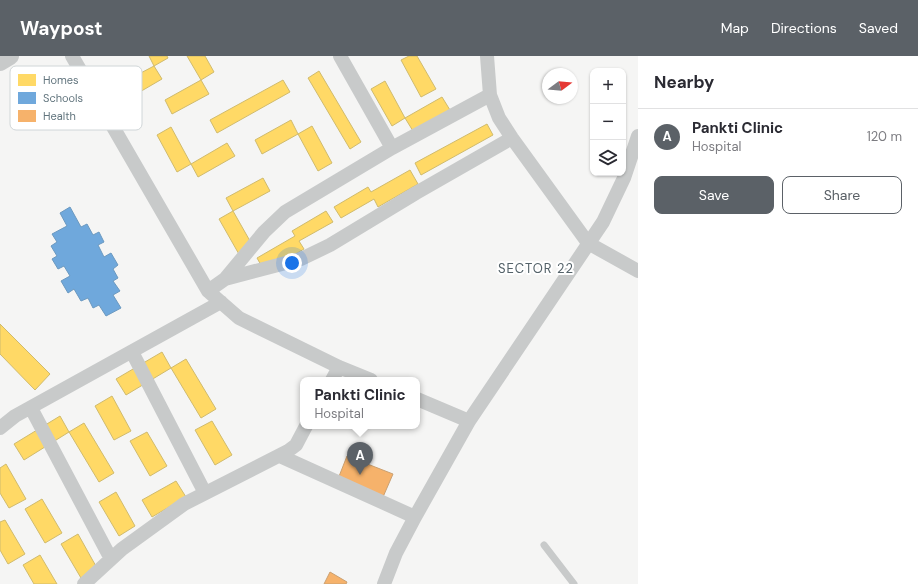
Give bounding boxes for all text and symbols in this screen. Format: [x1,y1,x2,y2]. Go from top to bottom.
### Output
text: Waypost [20,16,103,41]
text: Map [721,19,749,37]
text: Directions [771,19,837,37]
text: Saved [859,19,898,37]
legend [10,66,142,130]
north arrow [542,68,578,104]
map controls [590,68,626,176]
button: + [590,68,626,104]
text: Nearby [654,71,714,93]
text: Homes [43,73,79,87]
text: Schools [43,91,83,105]
button: − [590,104,626,140]
text: Health [43,109,76,123]
text: Pankti Clinic [692,118,783,138]
text: A [662,128,672,145]
text: 120 m [867,128,902,145]
text: Hospital [692,138,741,155]
button: layers [590,140,626,176]
button: Save [654,176,774,214]
button: Share [782,176,902,214]
your location [282,253,302,273]
district label: SECTOR 22 [498,260,574,277]
popup [300,377,420,429]
text: Pankti Clinic [314,385,406,405]
text: Hospital [314,405,364,422]
pin: A [347,442,373,475]

